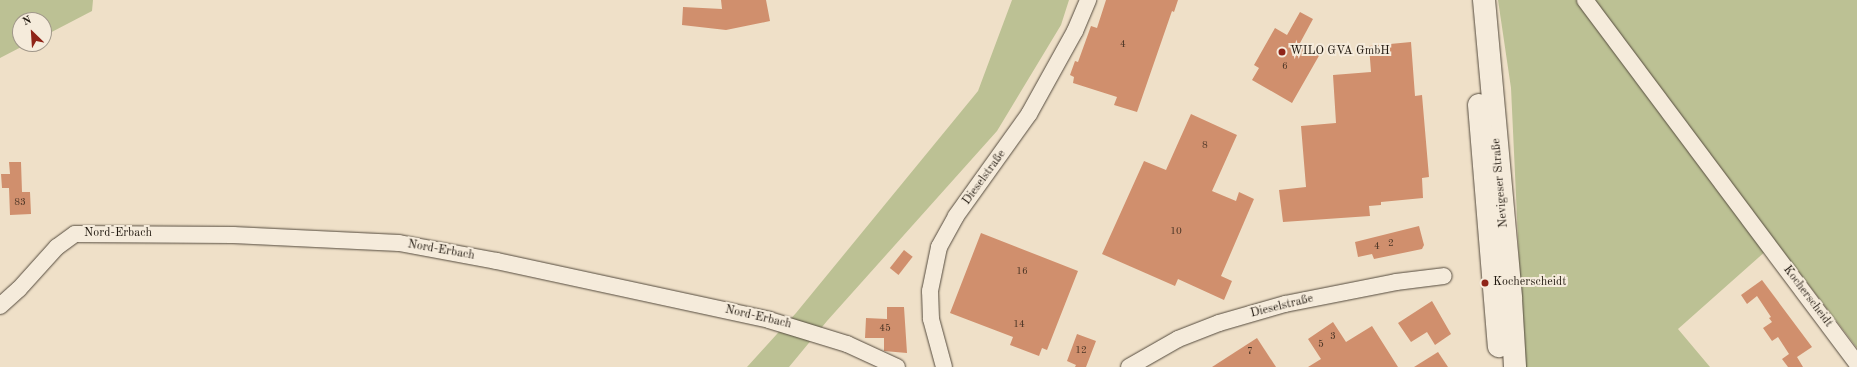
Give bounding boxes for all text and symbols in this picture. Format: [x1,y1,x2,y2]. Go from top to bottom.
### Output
north arrow [12,12,52,52]
text: N [21,15,33,28]
house number: 4 [1120,39,1126,51]
place label: WILO GVA GmbH [1290,45,1390,59]
marker: WILO GVA GmbH [1277,47,1287,57]
house number: 6 [1282,61,1288,73]
street label: Nevigeser Straße [1490,138,1512,228]
house number: 8 [1202,140,1208,152]
street label: Dieselstraße [960,148,1010,208]
house number: 83 [14,197,26,209]
house number: 10 [1170,226,1182,238]
street label: Nord-Erbach [84,227,152,241]
street label: Nord-Erbach [406,238,476,264]
house number: 2 [1388,238,1394,250]
house number: 4 [1374,241,1380,253]
street label: Kocherscheidt [1779,263,1835,331]
house number: 16 [1016,266,1028,278]
place label: Kocherscheidt [1493,276,1566,290]
marker: Kocherscheidt [1480,278,1490,288]
street label: Dieselstraße [1249,292,1315,322]
street label: Nord-Erbach [723,303,793,333]
house number: 14 [1013,319,1025,331]
house number: 45 [879,323,891,335]
house number: 3 [1330,331,1336,343]
house number: 5 [1318,339,1324,351]
house number: 12 [1075,345,1087,357]
house number: 7 [1247,346,1253,358]

